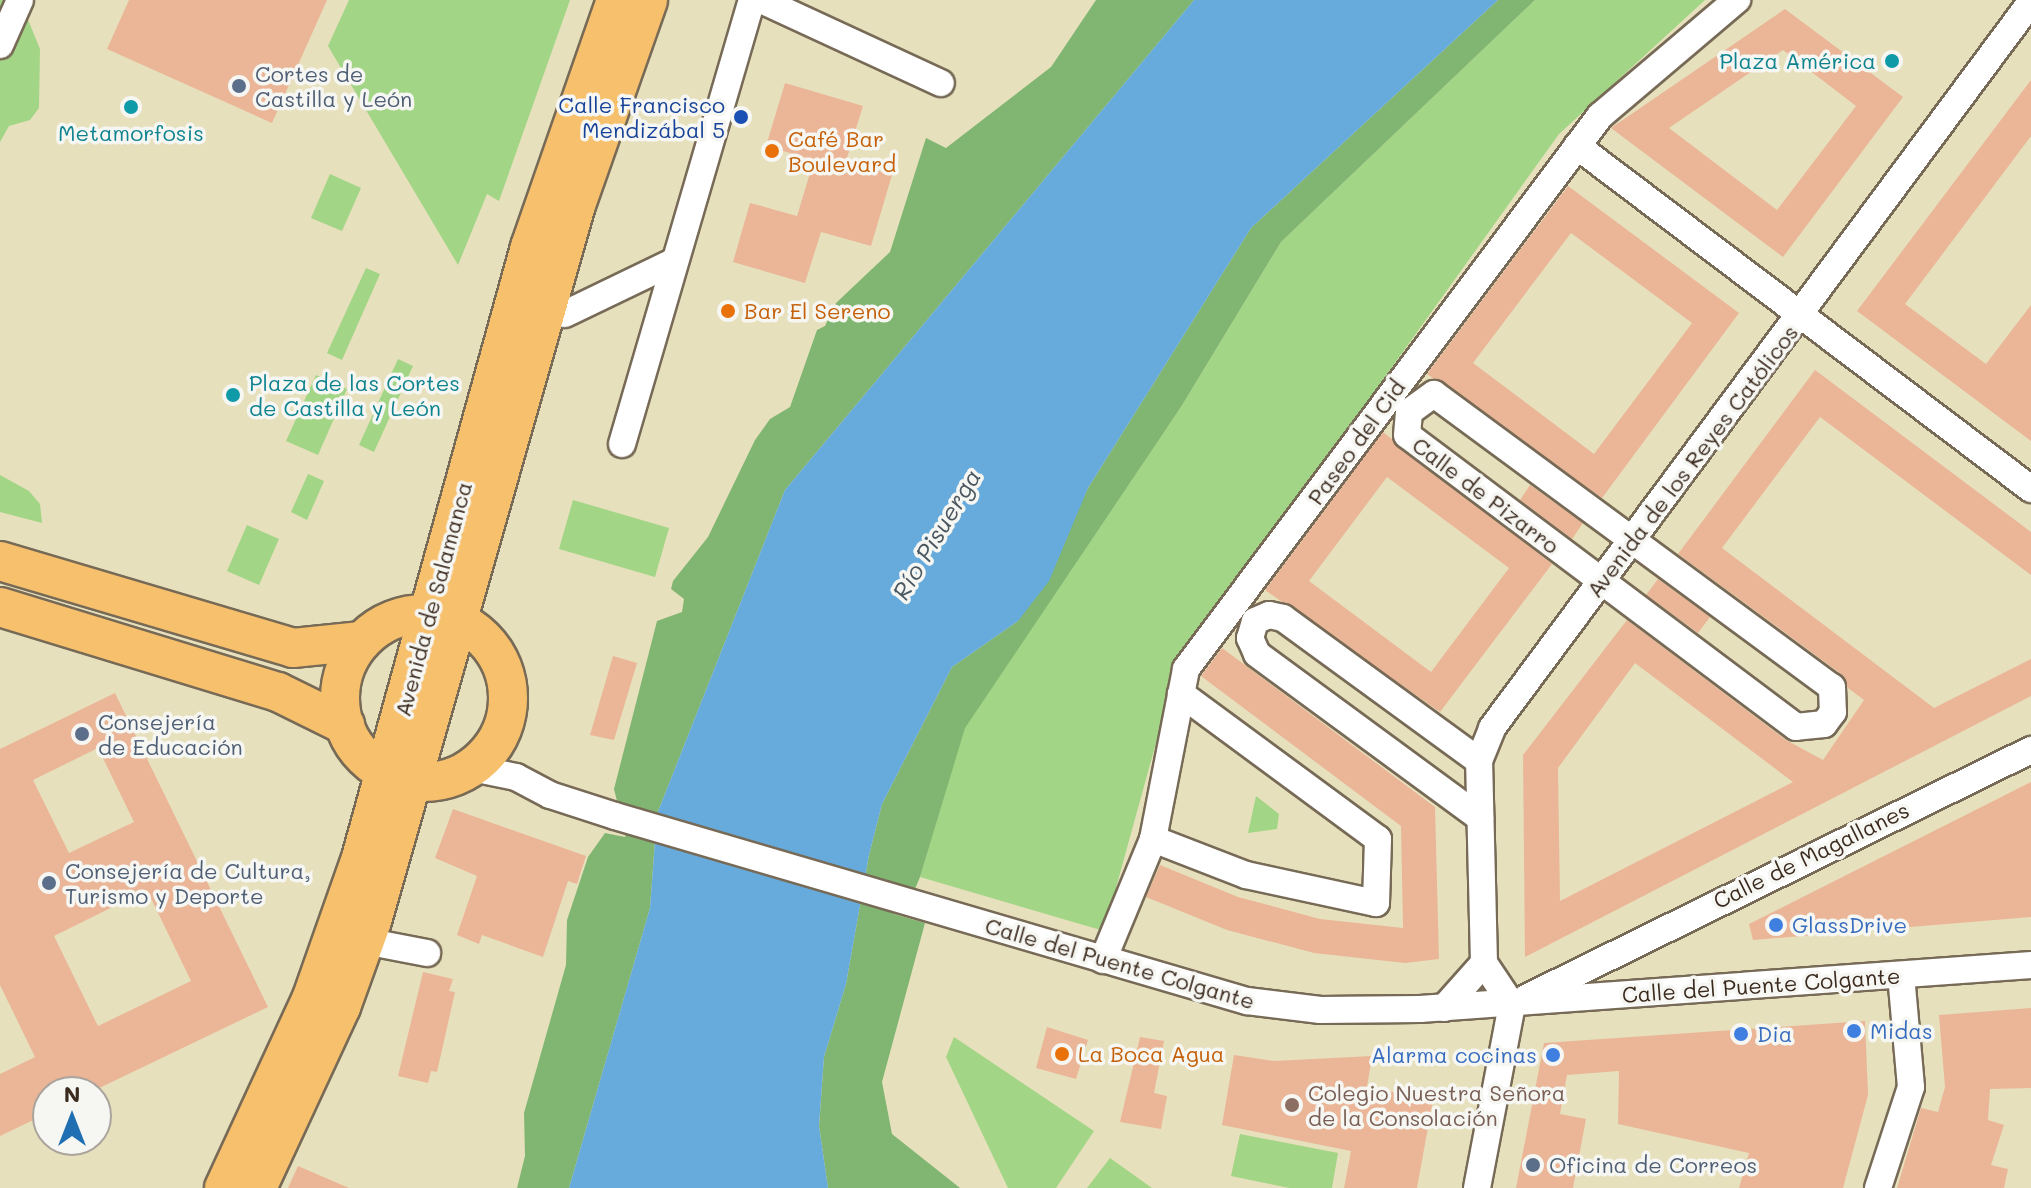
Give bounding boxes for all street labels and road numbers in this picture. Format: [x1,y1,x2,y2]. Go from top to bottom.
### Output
street label: Avenida de los Reyes Católicos [1581,320,1803,602]
street label: Paseo del Cid [1302,374,1410,510]
street label: Calle de Pizarro [1407,431,1565,559]
street label: Avenida de Salamanca [389,479,477,719]
street label: Calle de Magallanes [1709,796,1913,914]
street label: Calle del Puente Colgante [982,912,1258,1014]
street label: Calle del Puente Colgante [1621,962,1901,1008]

